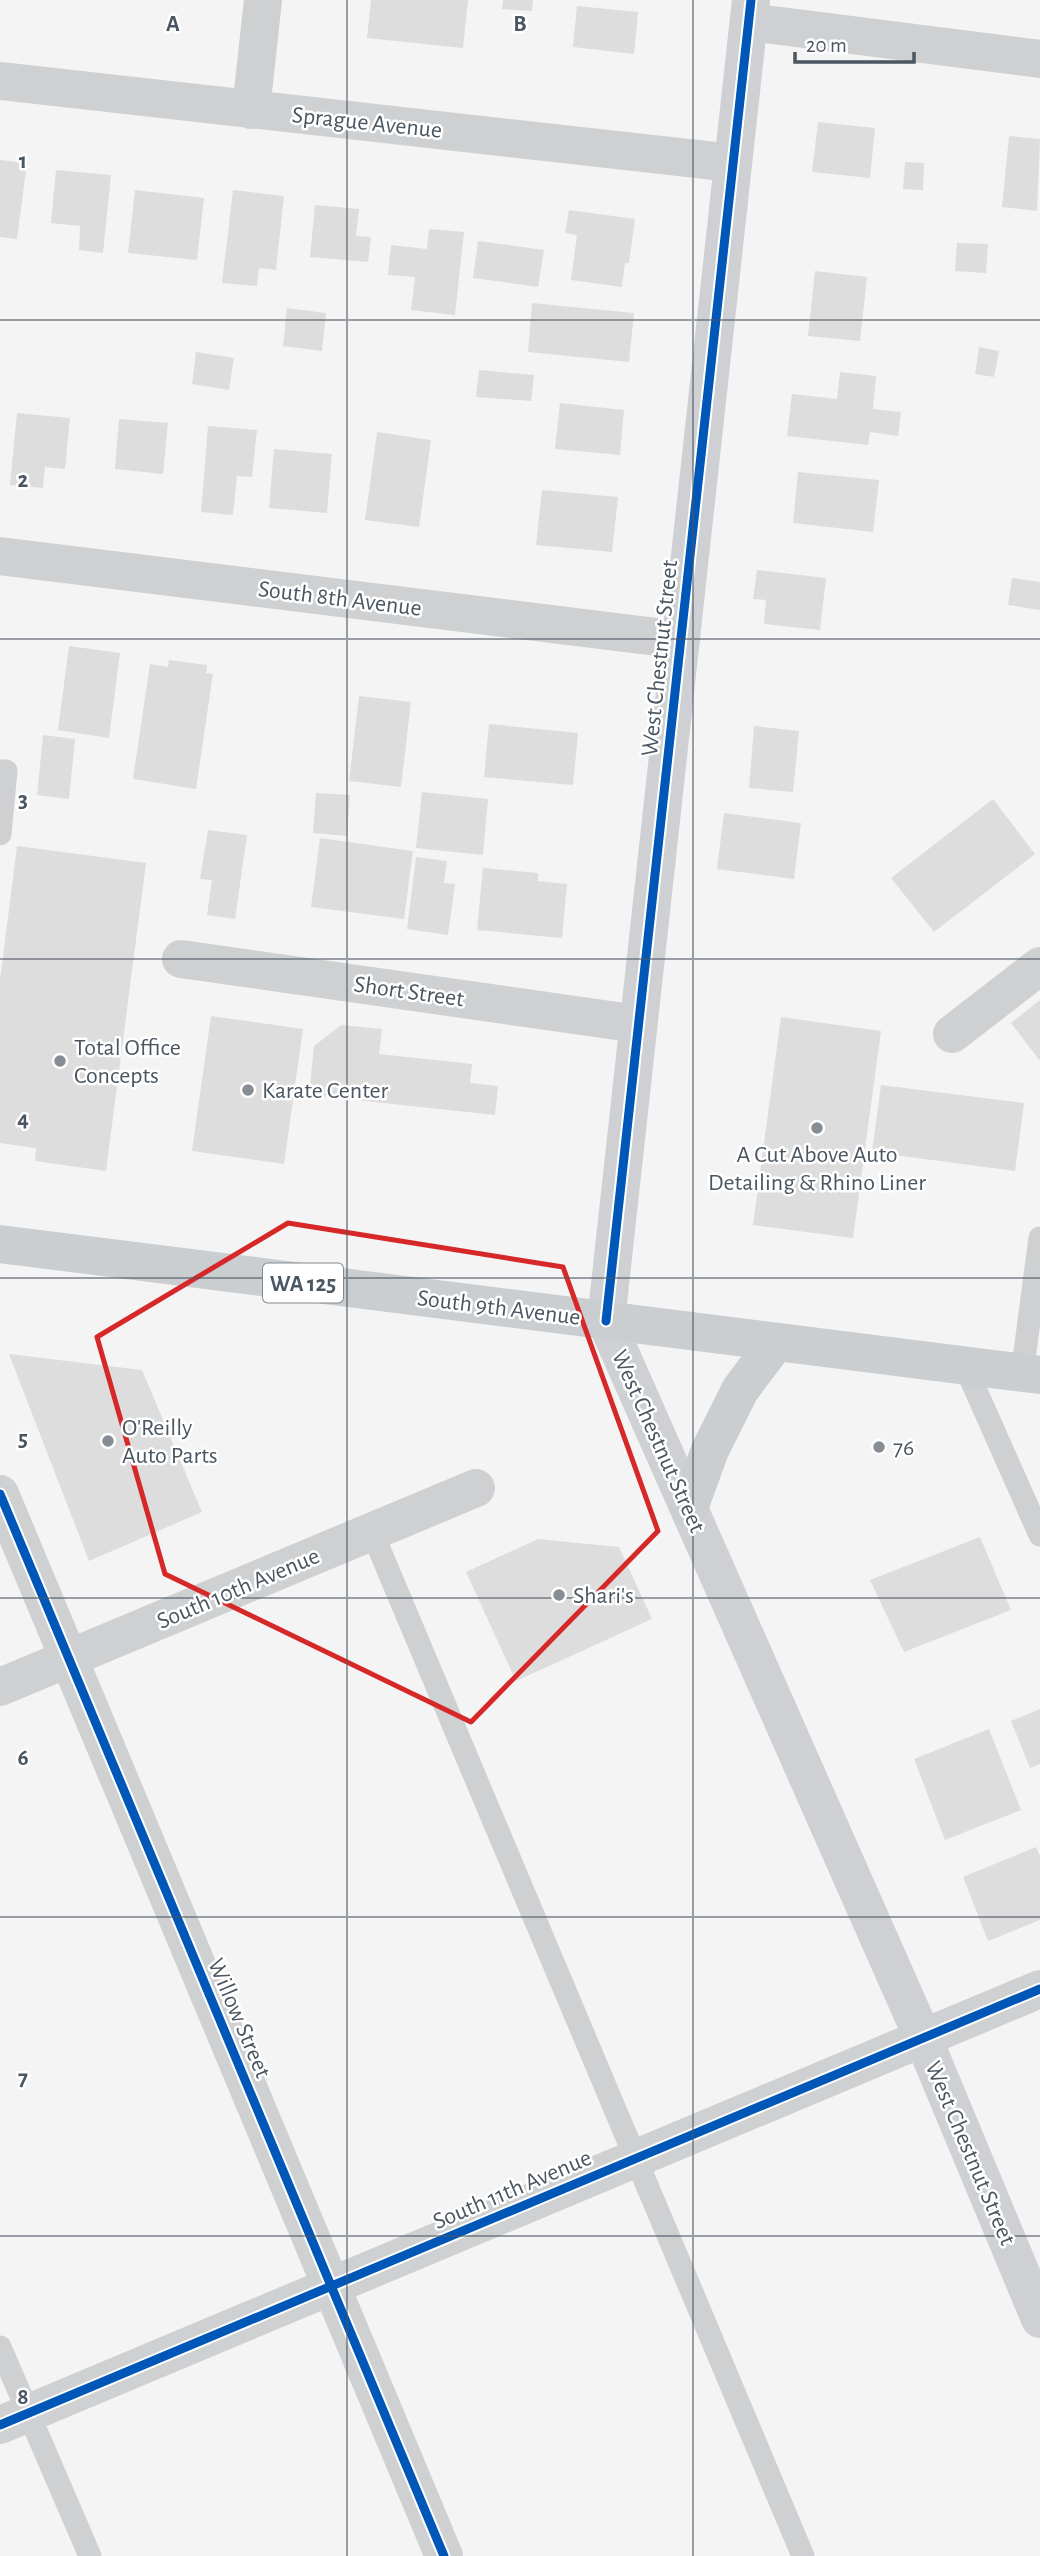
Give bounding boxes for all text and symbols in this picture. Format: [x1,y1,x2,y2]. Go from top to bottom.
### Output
text: A [166,13,180,36]
text: B [513,13,527,36]
scale bar [795,21,914,65]
text: 20 m [806,35,847,56]
street label: Sprague Avenue [291,103,443,143]
text: 1 [19,150,27,173]
text: 2 [18,469,29,492]
street label: West Chestnut Street [638,558,682,757]
street label: South 8th Avenue [257,577,423,621]
text: 3 [18,789,28,812]
street label: Short Street [352,972,466,1012]
place label: Total Office Concepts [74,1036,181,1088]
marker: Total Office Concepts [52,1053,68,1069]
place label: Karate Center [262,1079,389,1103]
marker: Karate Center [240,1082,256,1098]
text: 4 [17,1108,29,1131]
marker: A Cut Above Auto Detailing & Rhino Liner [809,1120,825,1136]
place label: A Cut Above Auto Detailing & Rhino Liner [708,1143,926,1195]
road number: WA 125 [263,1264,343,1302]
street label: South 9th Avenue [416,1286,582,1330]
street label: West Chestnut Street [607,1346,709,1537]
place label: O'Reilly Auto Parts [122,1416,218,1468]
text: 5 [18,1428,28,1451]
marker: O'Reilly Auto Parts [100,1433,116,1449]
place label: 76 [893,1436,914,1460]
marker: 76 [871,1439,887,1455]
street label: South 10th Avenue [154,1544,323,1634]
place label: Shari's [573,1584,634,1608]
marker: Shari's [551,1587,567,1603]
text: 6 [17,1747,29,1770]
street label: Willow Street [203,1955,275,2082]
street label: West Chestnut Street [921,2058,1020,2249]
text: 7 [18,2067,28,2090]
street label: South 11th Avenue [430,2146,595,2234]
text: 8 [17,2386,29,2409]

